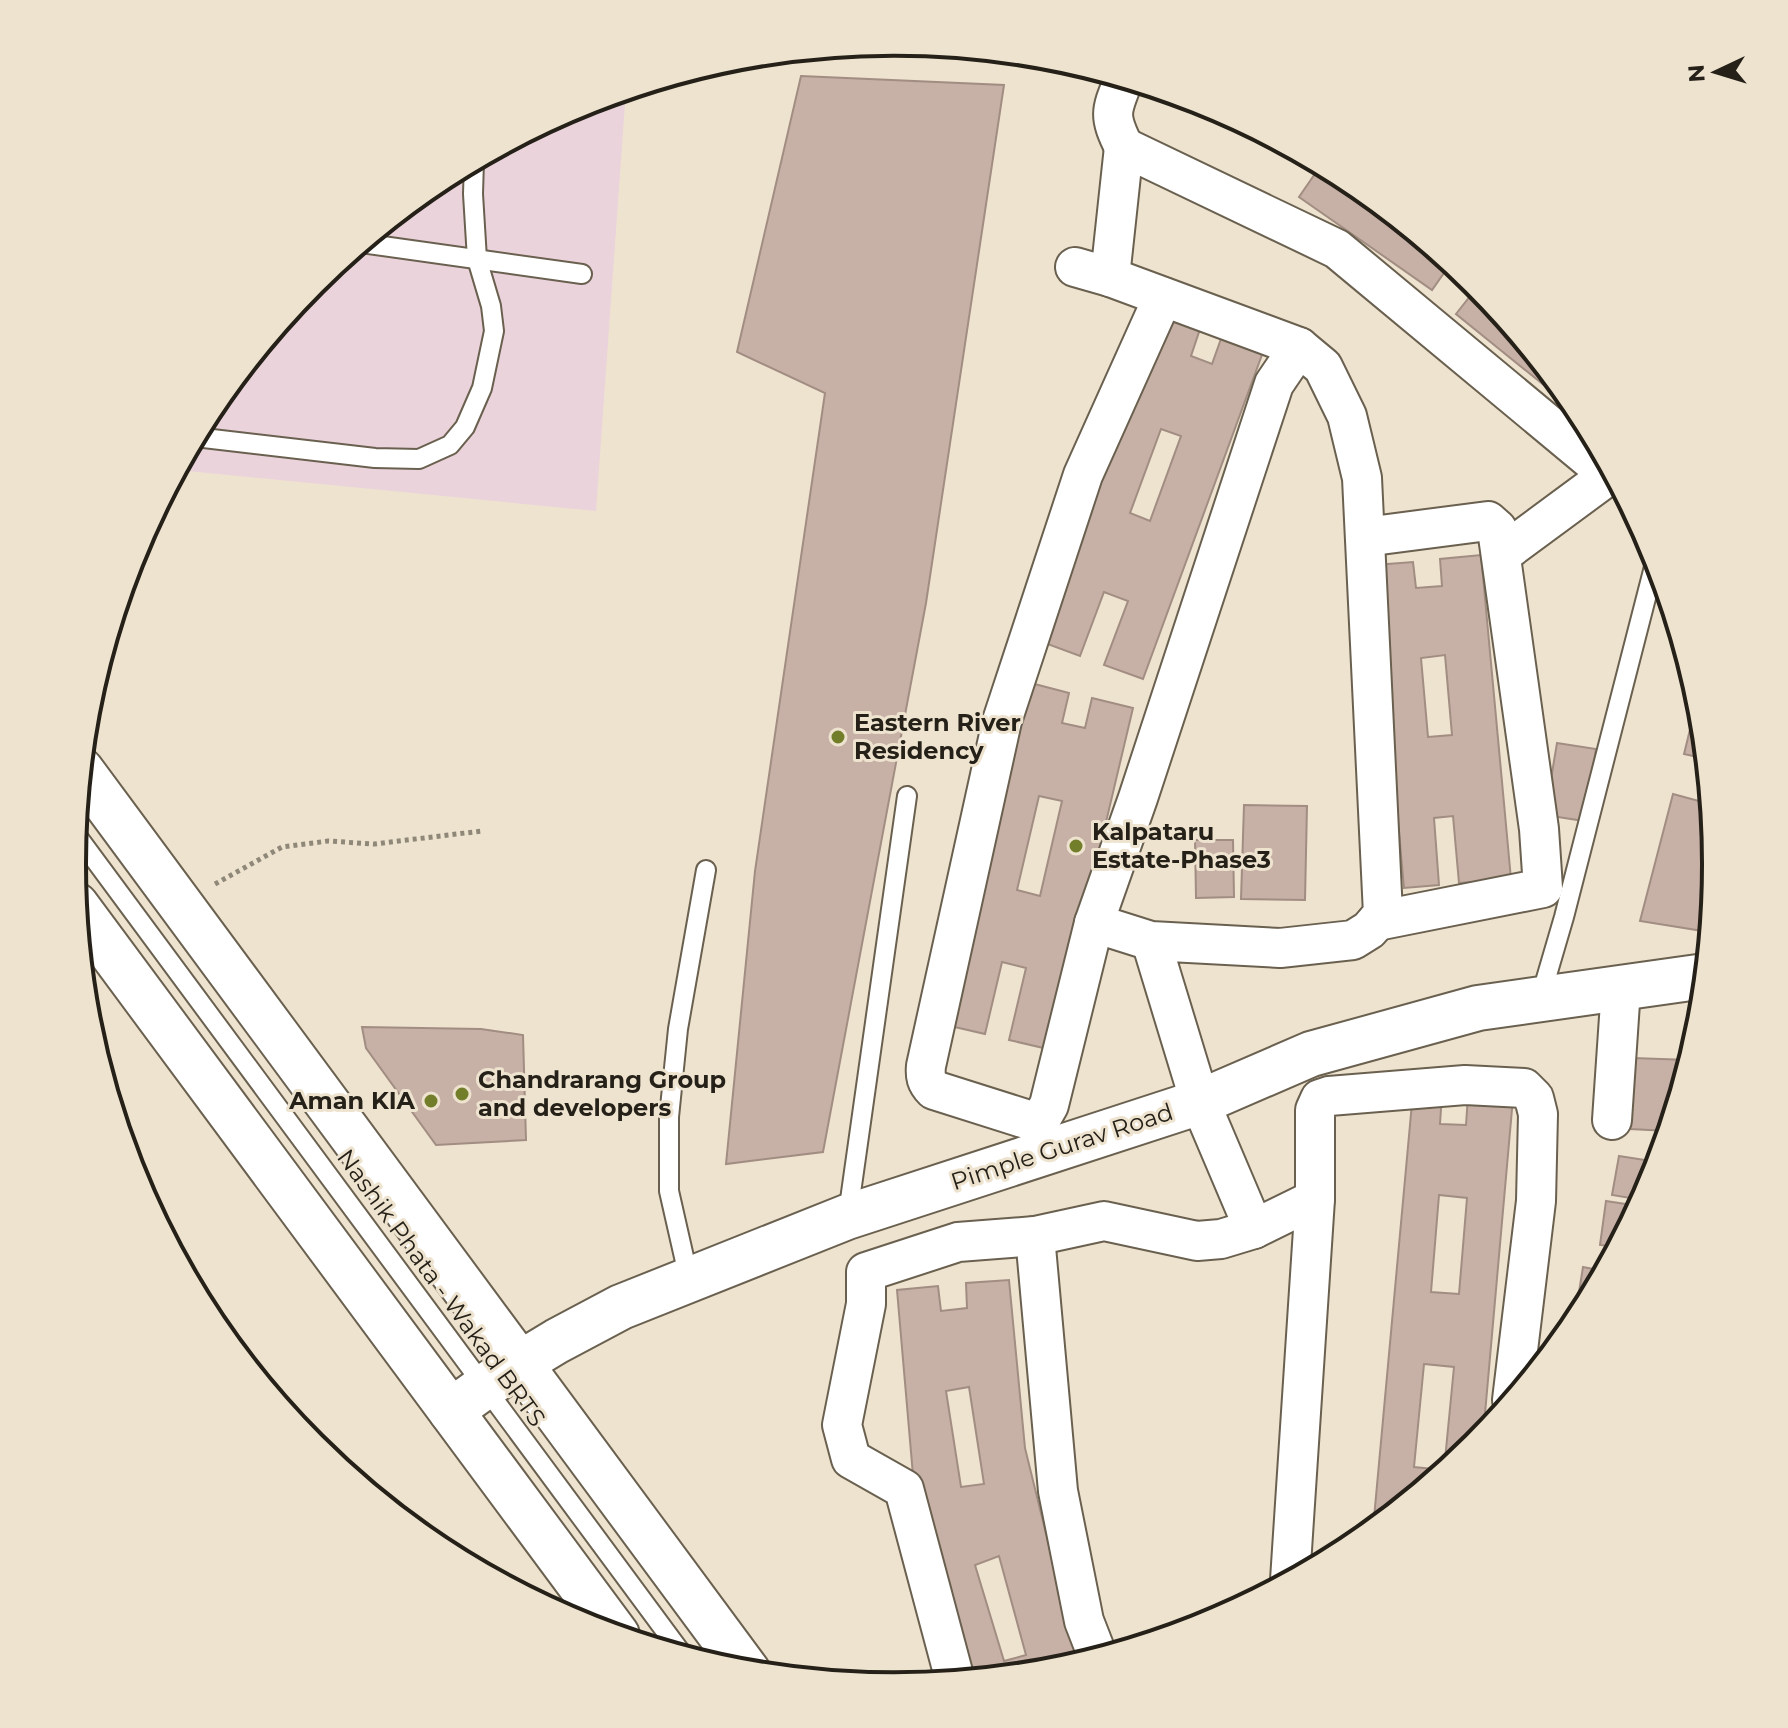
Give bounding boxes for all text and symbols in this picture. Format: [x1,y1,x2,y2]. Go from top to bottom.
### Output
north arrow [1676,32,1756,112]
text: N [1682,64,1711,83]
place label: Eastern River Residency [854,708,1021,765]
marker: Eastern River Residency [829,728,847,746]
place label: Kalpataru Estate-Phase3 [1092,817,1271,874]
marker: Kalpataru Estate-Phase3 [1067,837,1085,855]
place label: Chandrarang Group and developers [478,1065,726,1122]
marker: Chandrarang Group and developers [453,1085,471,1103]
place label: Aman KIA [288,1086,416,1115]
marker: Aman KIA [422,1092,440,1110]
street label: Pimple Gurav Road [947,1097,1177,1196]
street label: Nashik Phata - Wakad BRTS [331,1144,552,1432]

